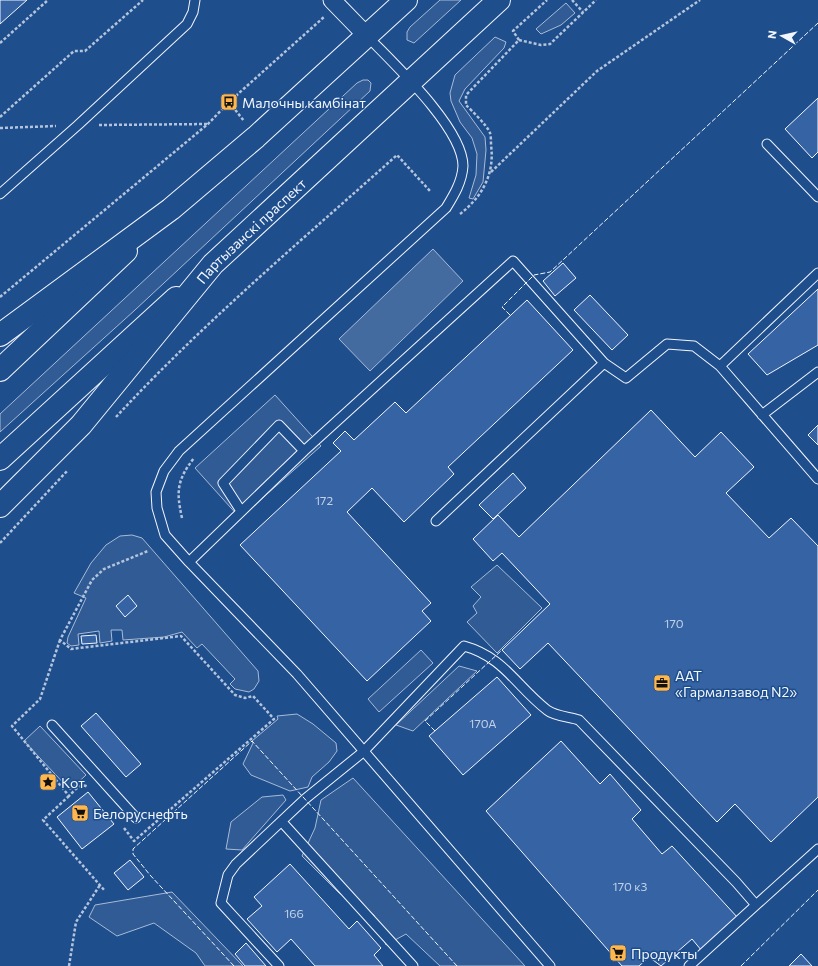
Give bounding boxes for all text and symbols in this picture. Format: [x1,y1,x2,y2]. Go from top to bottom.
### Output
north arrow [762,16,802,56]
text: N [765,30,779,40]
bus stop icon: Малочны камбінат [219,92,239,112]
place label: Малочны камбінат [242,94,366,111]
street label: Партызанскі праспект [192,174,309,287]
house number: 172 [315,493,333,507]
house number: 170 [664,616,684,630]
place label: ААТ «Гармалзавод N2» [675,667,797,700]
office icon: ААТ «Гармалзавод N2» [652,673,672,693]
house number: 170А [469,716,497,730]
place icon: Кот [38,772,58,792]
place label: Кот [61,774,85,791]
supermarket icon: Белоруснефть [70,803,90,823]
place label: Белоруснефть [93,805,188,822]
house number: 170 к3 [613,879,648,893]
house number: 166 [284,906,304,920]
supermarket icon: Продукты [608,943,628,963]
place label: Продукты [631,945,697,962]

